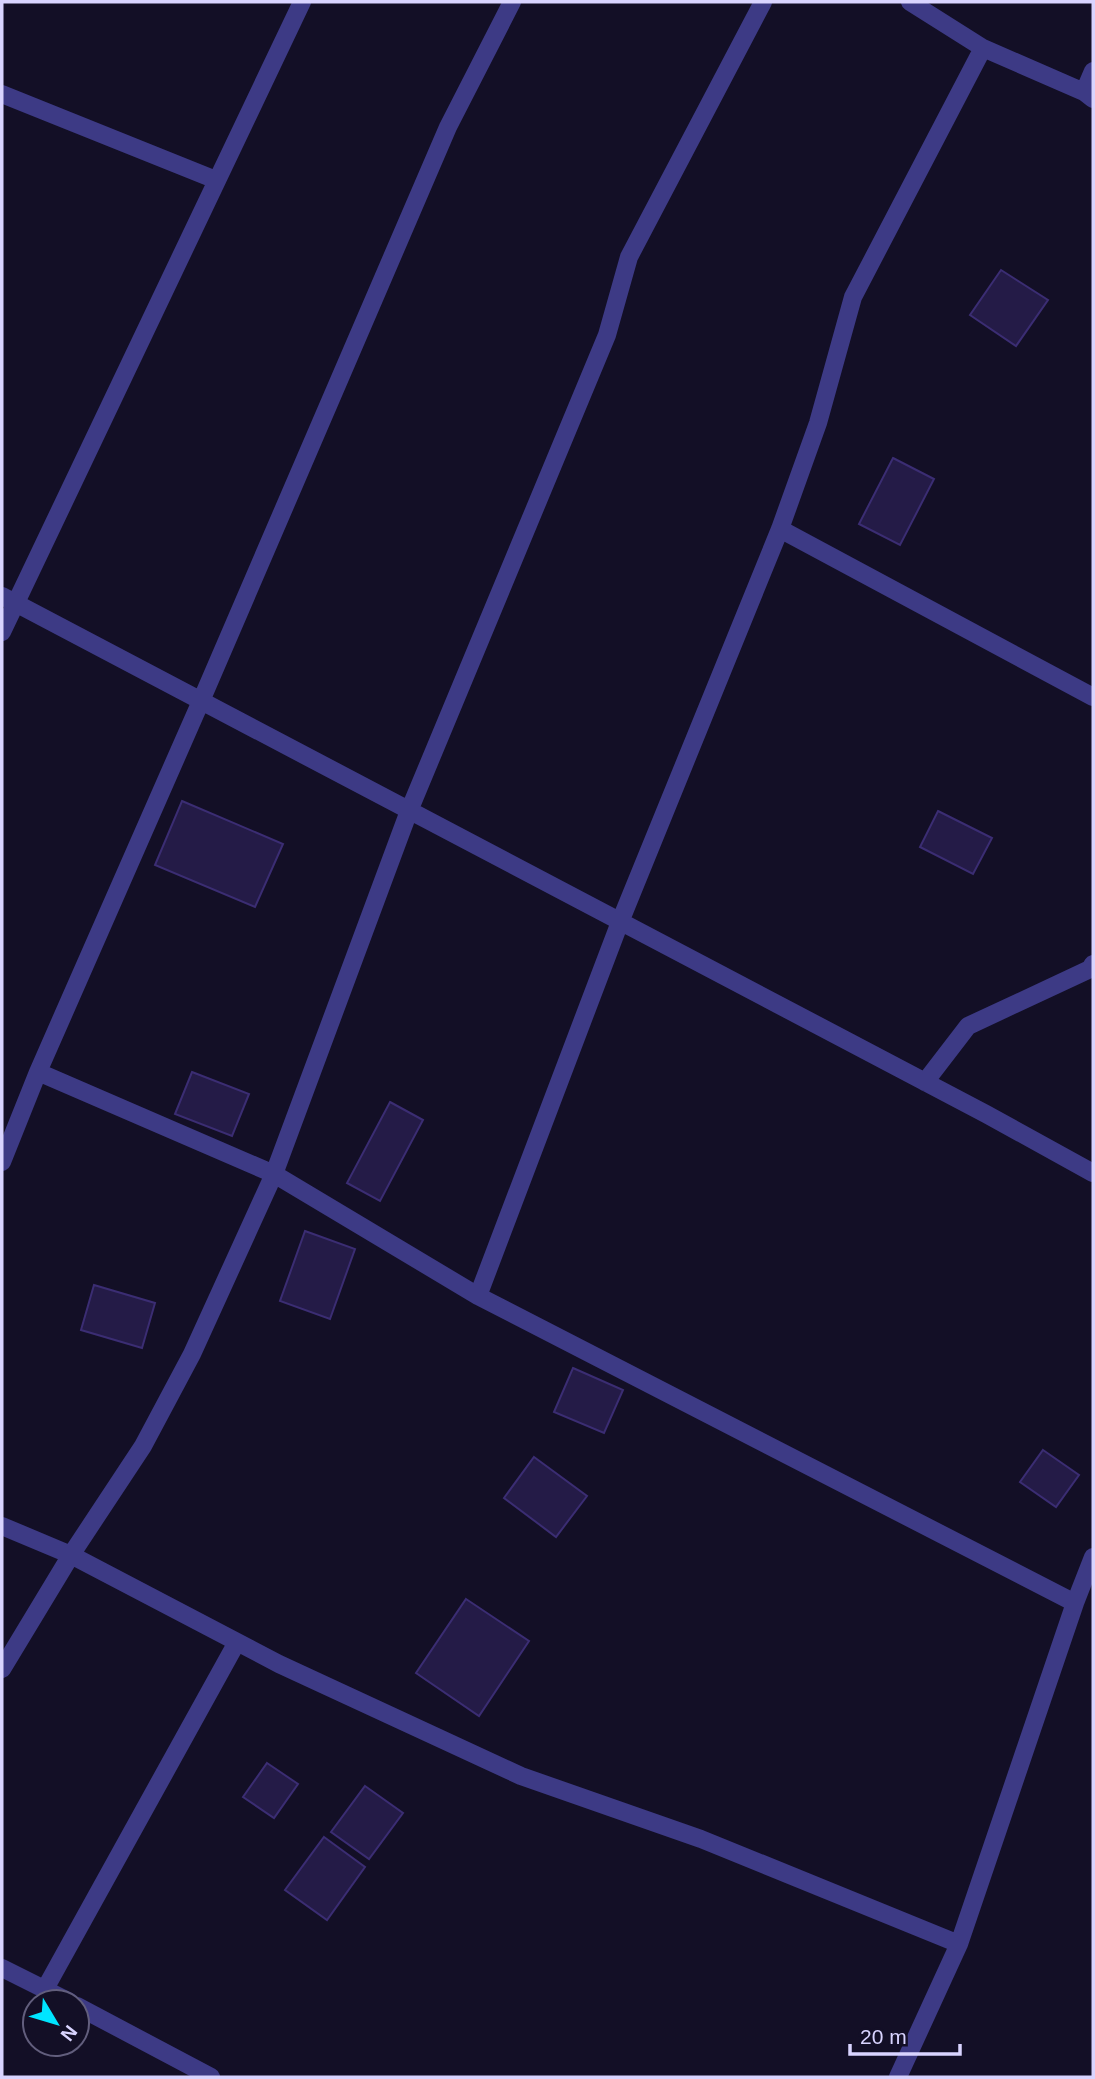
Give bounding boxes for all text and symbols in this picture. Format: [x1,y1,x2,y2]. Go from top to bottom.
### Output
north arrow [21,1988,91,2058]
scale bar [850,2012,960,2056]
text: N [57,2021,82,2045]
text: 20 m [860,2025,907,2048]

